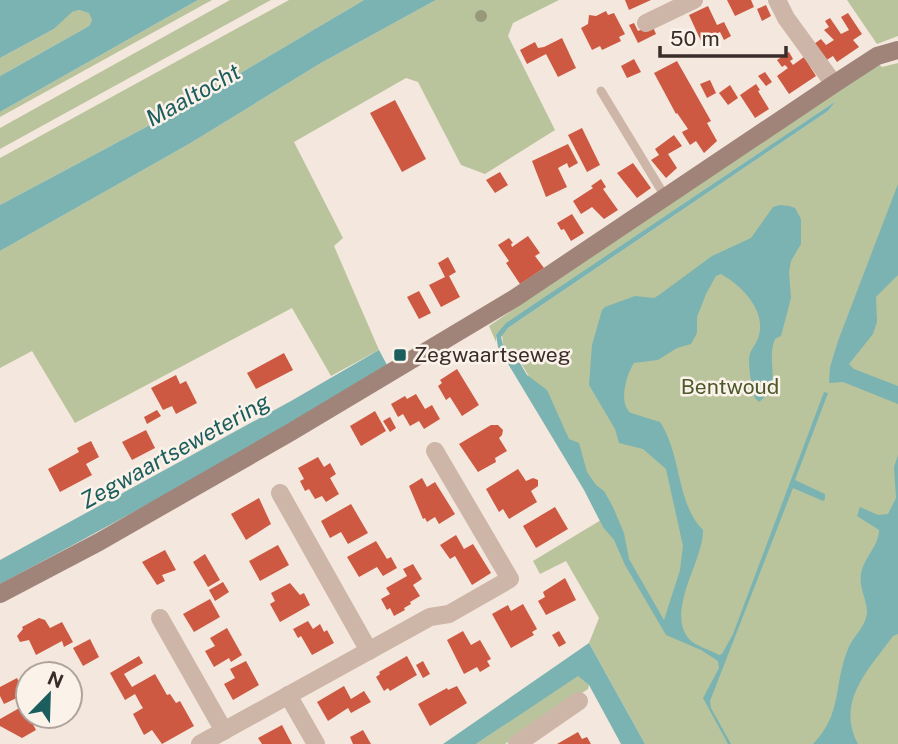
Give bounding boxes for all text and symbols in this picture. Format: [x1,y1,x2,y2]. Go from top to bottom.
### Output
scale bar [660,14,786,58]
text: 50 m [670,26,720,51]
water label: Maaltocht [141,57,245,132]
place label: Zegwaartseweg [414,342,571,367]
marker: Zegwaartseweg [392,347,408,363]
park label: Bentwoud [681,374,779,399]
water label: Zegwaartsewetering [75,387,274,514]
north arrow [14,660,84,730]
text: N [45,666,67,692]

